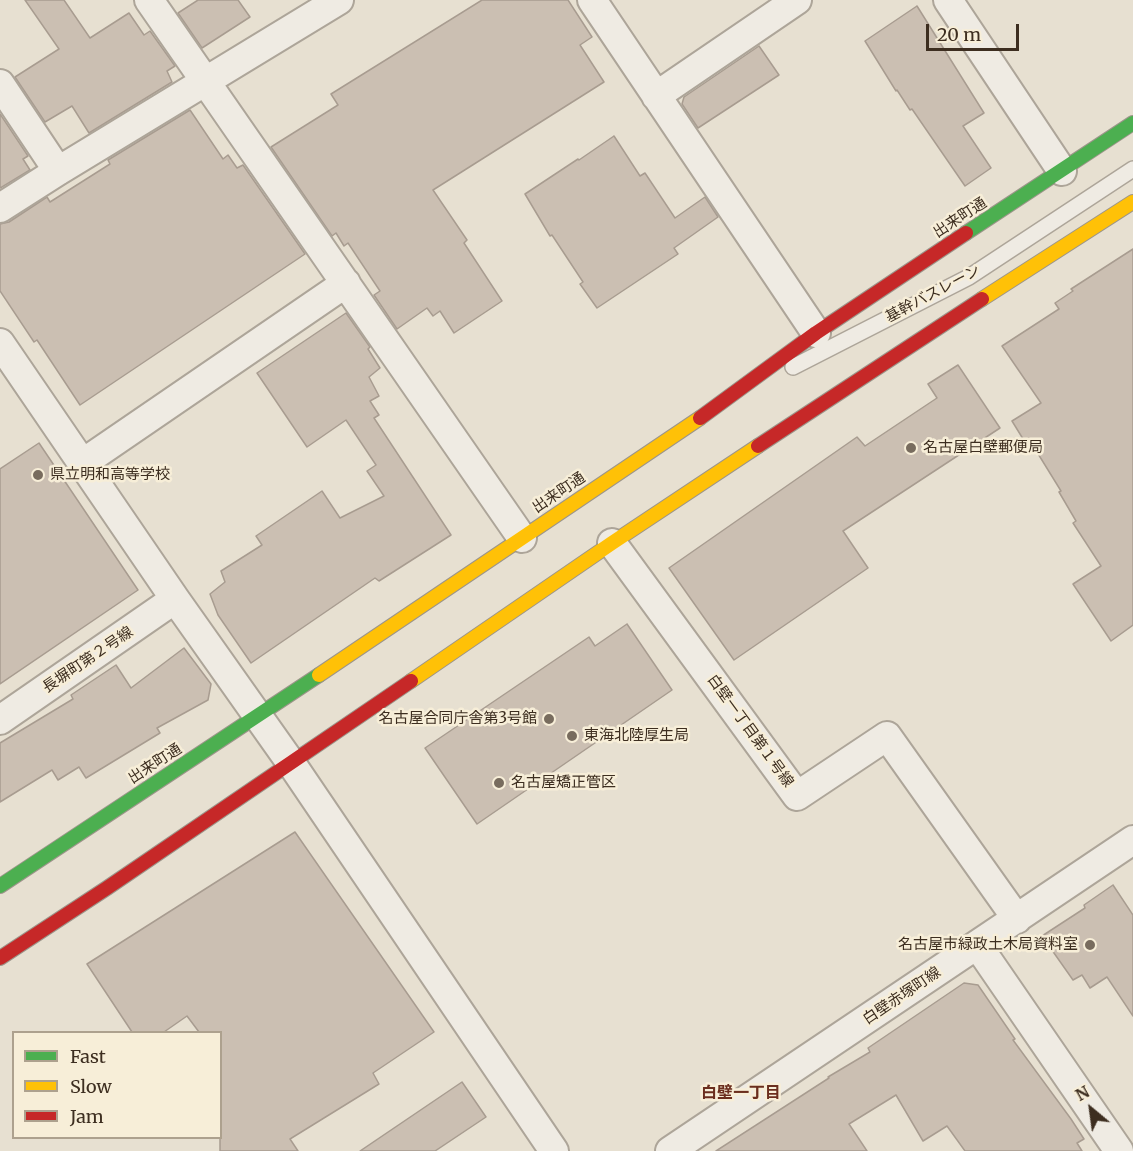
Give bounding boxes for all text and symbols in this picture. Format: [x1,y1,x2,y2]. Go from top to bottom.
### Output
scale bar [929,12,1022,50]
text: 20 m [937,23,981,46]
street label: 出来町通 [930,194,990,242]
street label: 基幹バスレーン [882,261,984,327]
place label: 名古屋白壁郵便局 [923,439,1043,457]
marker: 名古屋白壁郵便局 [904,441,918,455]
place label: 県立明和高等学校 [50,466,170,484]
marker: 県立明和高等学校 [31,468,45,482]
street label: 出来町通 [529,469,589,517]
street label: 長塀町第２号線 [39,623,137,697]
street label: 白壁一丁目第１号線 [703,671,797,791]
place label: 名古屋合同庁舎第3号館 [378,710,537,728]
marker: 名古屋合同庁舎第3号館 [542,712,556,726]
place label: 東海北陸厚生局 [584,727,689,745]
marker: 東海北陸厚生局 [565,729,579,743]
street label: 出来町通 [125,740,185,788]
place label: 名古屋矯正管区 [511,774,616,792]
marker: 名古屋矯正管区 [492,776,506,790]
place label: 名古屋市緑政土木局資料室 [898,936,1078,954]
marker: 名古屋市緑政土木局資料室 [1083,938,1097,952]
street label: 白壁赤塚町線 [860,963,944,1029]
legend [12,1031,222,1139]
text: Fast [70,1045,106,1068]
text: Slow [70,1075,112,1098]
north arrow [1061,1079,1121,1139]
text: N [1072,1081,1093,1105]
district label: 白壁一丁目 [701,1083,781,1103]
text: Jam [70,1105,104,1128]

